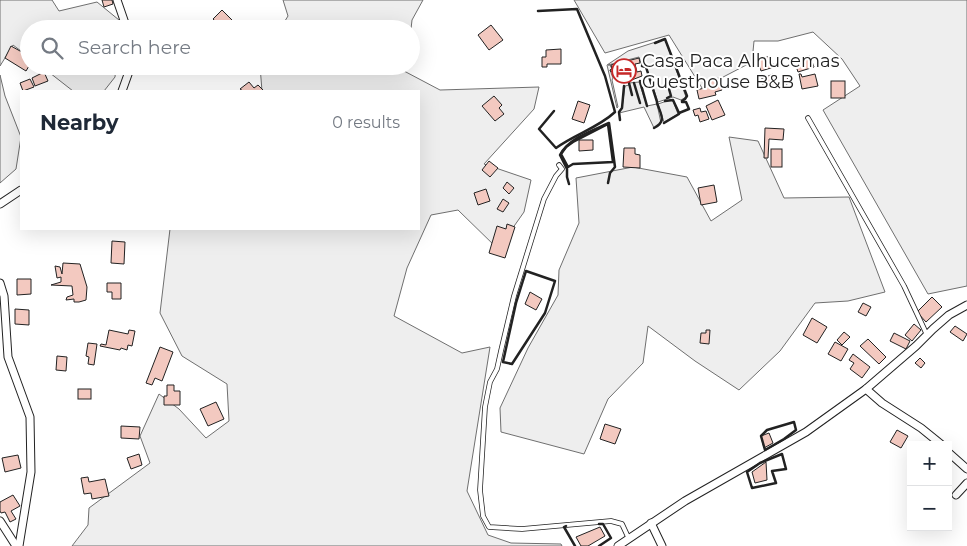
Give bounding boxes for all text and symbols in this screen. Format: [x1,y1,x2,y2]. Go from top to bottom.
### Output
search box [20,20,420,75]
icon: search [38,34,66,62]
text: Search here [78,36,191,59]
place label: Casa Paca Alhucemas Guesthouse B&B [642,50,840,93]
hotel icon: Casa Paca Alhucemas Guesthouse B&B [611,58,637,84]
text: Nearby [40,110,119,135]
text: 0 results [332,113,400,132]
map controls [907,441,952,531]
button: + [907,441,952,486]
button: − [907,486,952,531]

